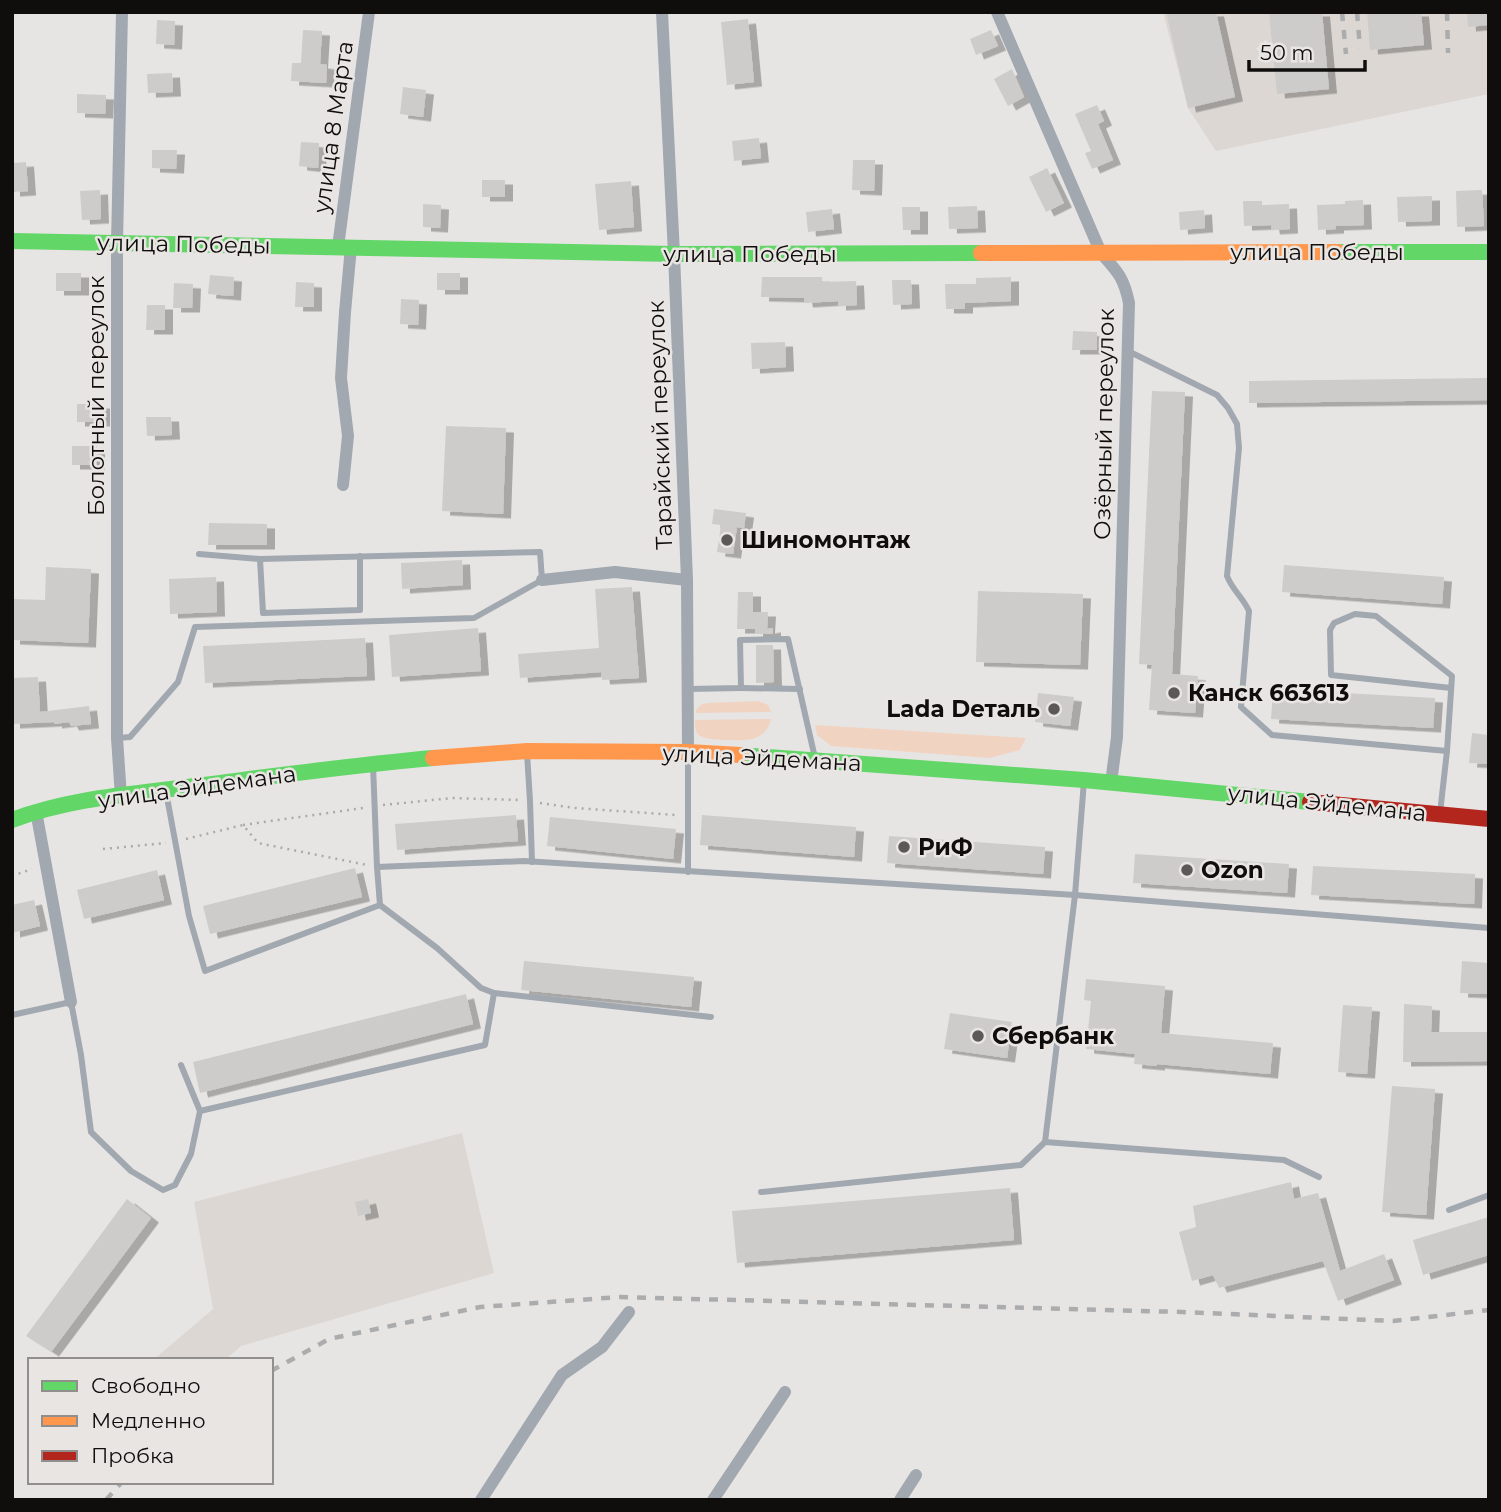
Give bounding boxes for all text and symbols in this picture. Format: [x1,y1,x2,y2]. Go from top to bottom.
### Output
scale bar [1249,28,1364,72]
street label: улица 8 Марта [307,39,359,216]
text: 50 m [1260,40,1314,65]
street label: улица Победы [96,228,271,260]
street label: улица Победы [1229,238,1404,266]
street label: улица Победы [662,240,837,268]
street label: Болотный переулок [82,275,110,516]
street label: Тарайский переулок [642,299,678,550]
street label: Озёрный переулок [1088,307,1120,540]
place label: Шиномонтаж [741,526,911,554]
marker: Шиномонтаж [719,532,735,548]
place label: Канск 663613 [1188,679,1349,707]
marker: Канск 663613 [1166,685,1182,701]
place label: Lada Dеталь [886,695,1040,723]
marker: Lada Dеталь [1046,701,1062,717]
street label: улица Эйдемана [661,739,862,777]
street label: улица Эйдемана [95,759,298,815]
street label: улица Эйдемана [1225,779,1428,827]
place label: РиФ [918,833,973,861]
marker: РиФ [896,839,912,855]
place label: Ozon [1201,856,1264,884]
marker: Ozon [1179,862,1195,878]
place label: Сбербанк [992,1022,1114,1050]
marker: Сбербанк [970,1028,986,1044]
legend [28,1358,273,1484]
text: Свободно [91,1373,201,1398]
text: Медленно [91,1408,206,1433]
text: Пробка [91,1443,174,1468]

